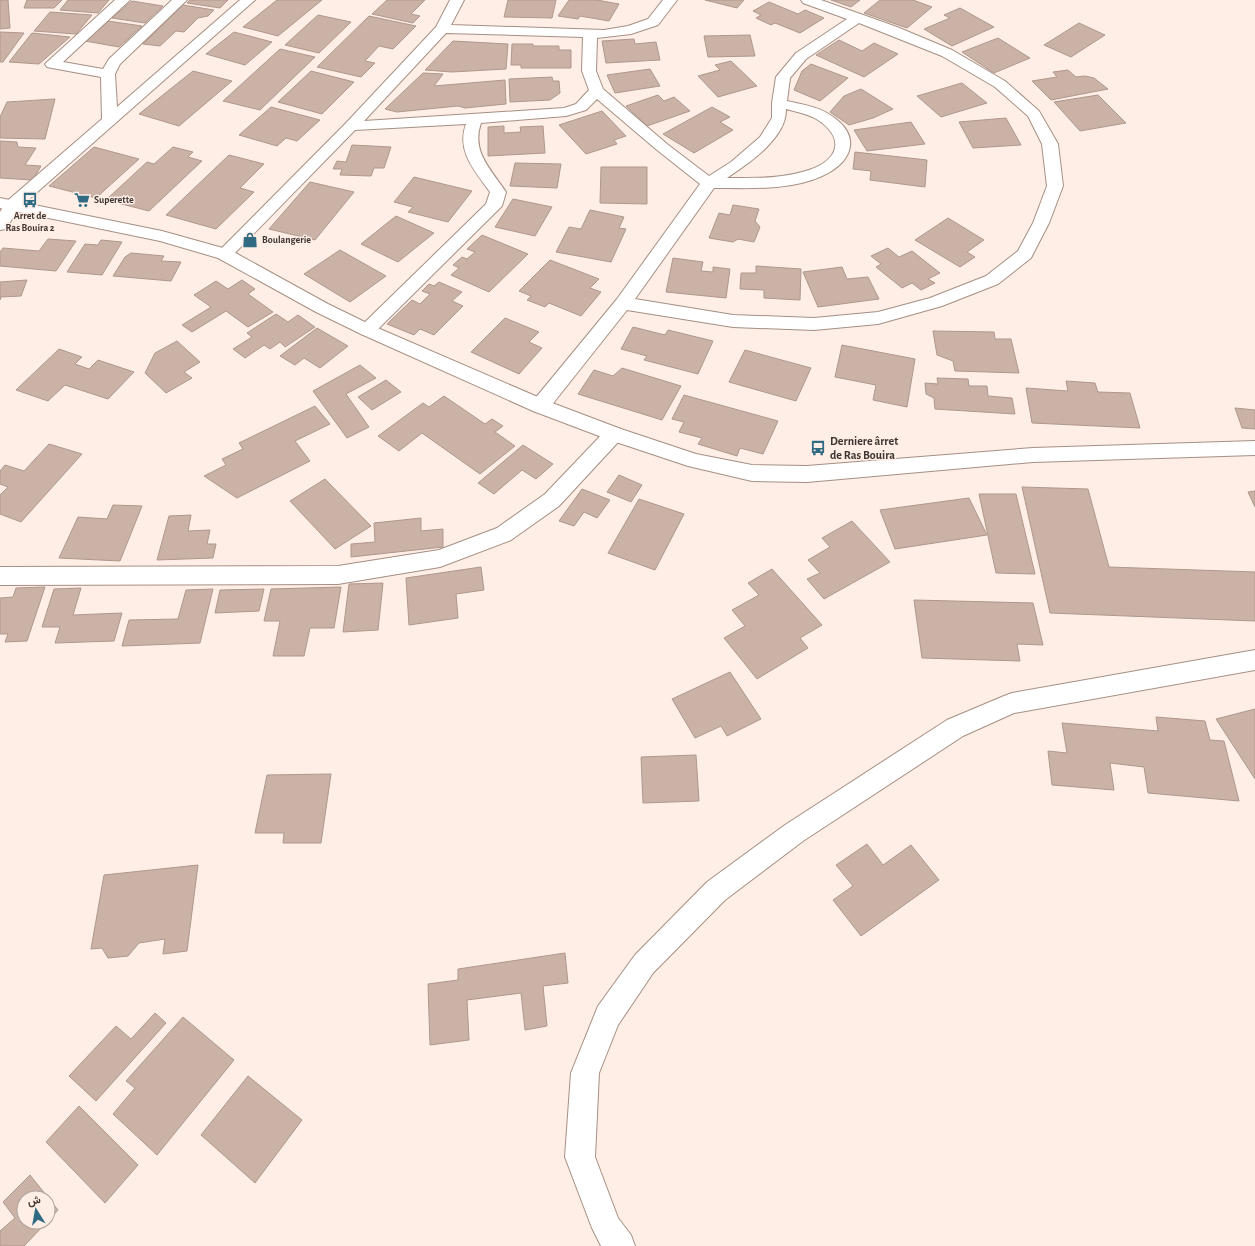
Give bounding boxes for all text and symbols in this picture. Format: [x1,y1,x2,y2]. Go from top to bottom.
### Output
bus stop icon: Arret de Ras Bouira 2 [21,191,39,209]
supermarket icon: Superette [73,191,91,209]
place label: Superette [94,195,134,205]
place label: Arret de Ras Bouira 2 [6,211,55,233]
shop icon: Boulangerie [241,231,259,249]
place label: Boulangerie [262,235,311,245]
place label: Derniere ârret de Ras Bouira [830,435,898,461]
bus stop icon: Derniere ârret de Ras Bouira [809,439,827,457]
north arrow [16,1190,56,1230]
text: ش [27,1194,42,1208]

